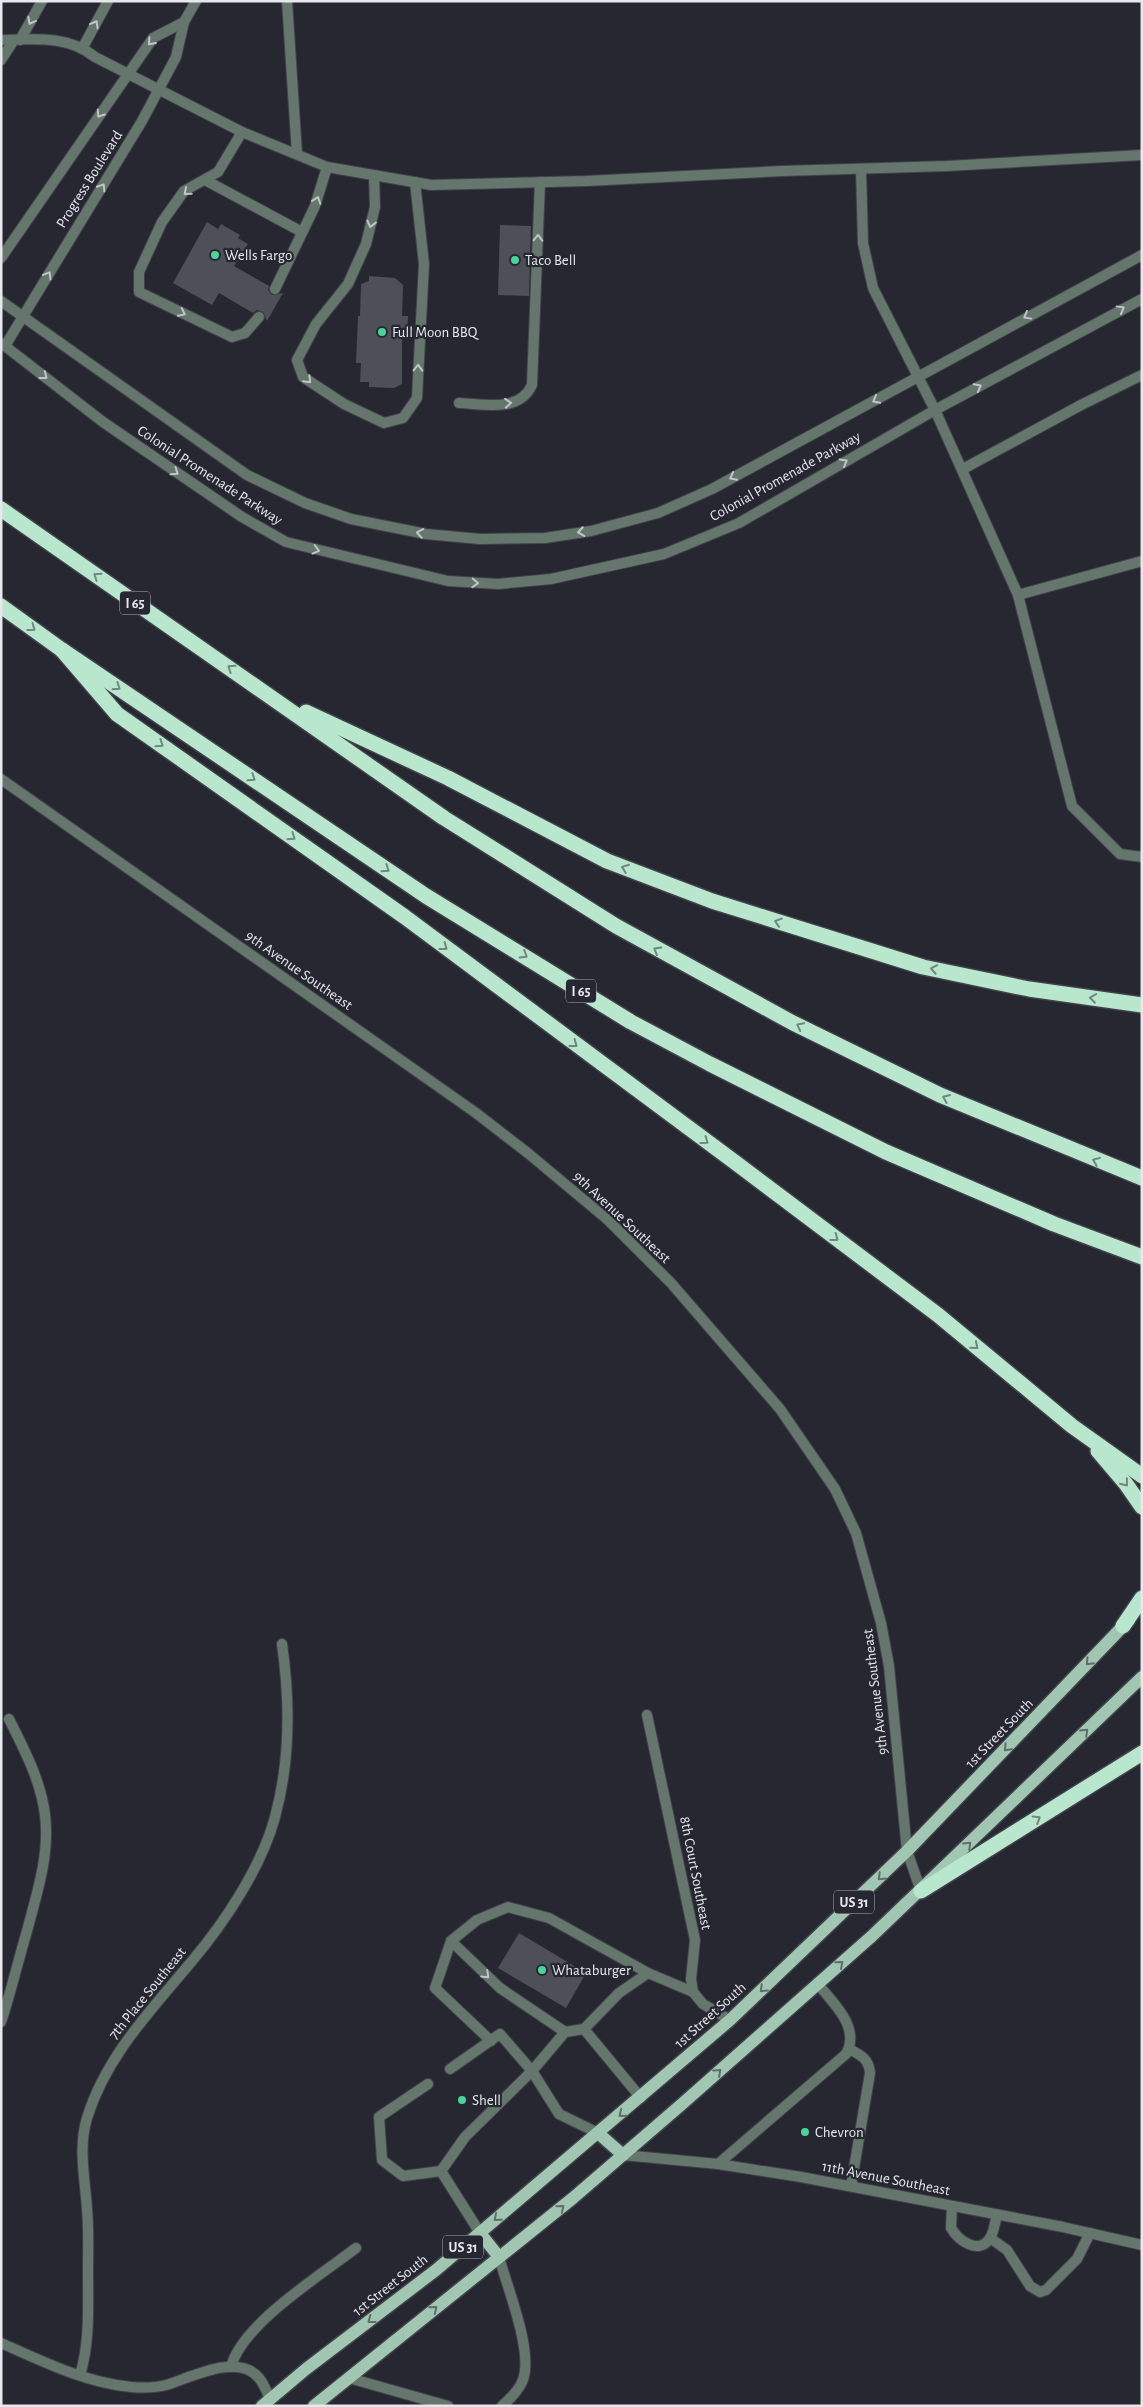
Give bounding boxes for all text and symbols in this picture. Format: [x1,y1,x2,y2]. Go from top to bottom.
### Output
one-way arrow [27,15,37,24]
one-way arrow [89,20,99,29]
one-way arrow [148,37,157,46]
one-way arrow [97,108,106,118]
street label: Progress Boulevard [54,128,125,230]
one-way arrow [95,184,105,193]
one-way arrow [183,186,192,195]
one-way arrow [311,196,321,205]
one-way arrow [366,219,377,228]
one-way arrow [533,234,543,242]
place label: Wells Fargo [225,248,292,263]
marker: Wells Fargo [209,249,221,261]
place label: Taco Bell [525,253,576,268]
marker: Taco Bell [509,254,521,266]
one-way arrow [42,272,52,281]
one-way arrow [1116,305,1125,315]
one-way arrow [177,307,186,317]
one-way arrow [1024,310,1033,320]
place label: Full Moon BBQ [392,325,479,340]
marker: Full Moon BBQ [376,326,388,338]
one-way arrow [413,364,424,372]
one-way arrow [38,370,47,378]
one-way arrow [302,374,311,383]
one-way arrow [973,383,982,393]
one-way arrow [873,394,882,404]
one-way arrow [504,398,512,409]
street label: Colonial Promenade Parkway [135,423,285,528]
street label: Colonial Promenade Parkway [707,428,864,524]
one-way arrow [838,458,847,468]
one-way arrow [169,466,179,475]
one-way arrow [730,471,739,481]
one-way arrow [577,527,586,537]
one-way arrow [415,529,424,539]
one-way arrow [311,544,320,555]
one-way arrow [93,573,103,582]
one-way arrow [471,577,479,588]
road number: I 65 [120,592,150,614]
one-way arrow [26,622,36,631]
one-way arrow [227,665,236,674]
one-way arrow [111,681,121,690]
one-way arrow [154,737,163,747]
one-way arrow [246,772,255,781]
one-way arrow [286,831,296,840]
one-way arrow [380,863,390,872]
one-way arrow [621,864,630,874]
one-way arrow [774,918,783,928]
street label: 9th Avenue Southeast [242,928,355,1013]
one-way arrow [438,941,448,950]
one-way arrow [654,946,663,956]
one-way arrow [518,949,527,959]
one-way arrow [929,965,938,975]
road number: I 65 [566,979,596,1002]
one-way arrow [1089,993,1097,1004]
one-way arrow [797,1022,806,1032]
one-way arrow [568,1039,577,1047]
one-way arrow [942,1093,951,1104]
one-way arrow [699,1135,708,1143]
one-way arrow [1092,1156,1101,1167]
street label: 9th Avenue Southeast [570,1169,673,1266]
one-way arrow [829,1232,839,1241]
one-way arrow [970,1341,979,1350]
one-way arrow [1119,1477,1127,1486]
street label: 9th Avenue Southeast [860,1628,891,1756]
one-way arrow [1086,1656,1095,1665]
street label: 1st Street South [963,1696,1036,1771]
one-way arrow [1080,1729,1089,1738]
one-way arrow [1004,1743,1013,1752]
street label: 8th Court Southeast [677,1815,714,1931]
one-way arrow [1031,1816,1040,1825]
one-way arrow [963,1842,972,1851]
one-way arrow [877,1871,886,1880]
road number: US 31 [834,1890,874,1914]
street label: 7th Place Southeast [106,1944,189,2042]
one-way arrow [834,1960,843,1969]
place label: Whataburger [552,1963,631,1978]
marker: Whataburger [536,1964,548,1976]
one-way arrow [480,1969,489,1978]
street label: 1st Street South [672,1980,749,2051]
one-way arrow [760,1983,769,1992]
one-way arrow [713,2068,722,2077]
place label: Shell [472,2093,501,2108]
marker: Shell [456,2094,468,2106]
one-way arrow [618,2108,627,2117]
place label: Chevron [815,2125,864,2140]
marker: Chevron [799,2126,811,2138]
street label: 11th Avenue Southeast [821,2159,951,2198]
one-way arrow [555,2204,564,2213]
one-way arrow [494,2213,503,2222]
road number: US 31 [443,2236,483,2258]
street label: 1st Street South [350,2252,430,2319]
one-way arrow [428,2307,437,2315]
one-way arrow [367,2314,376,2323]

